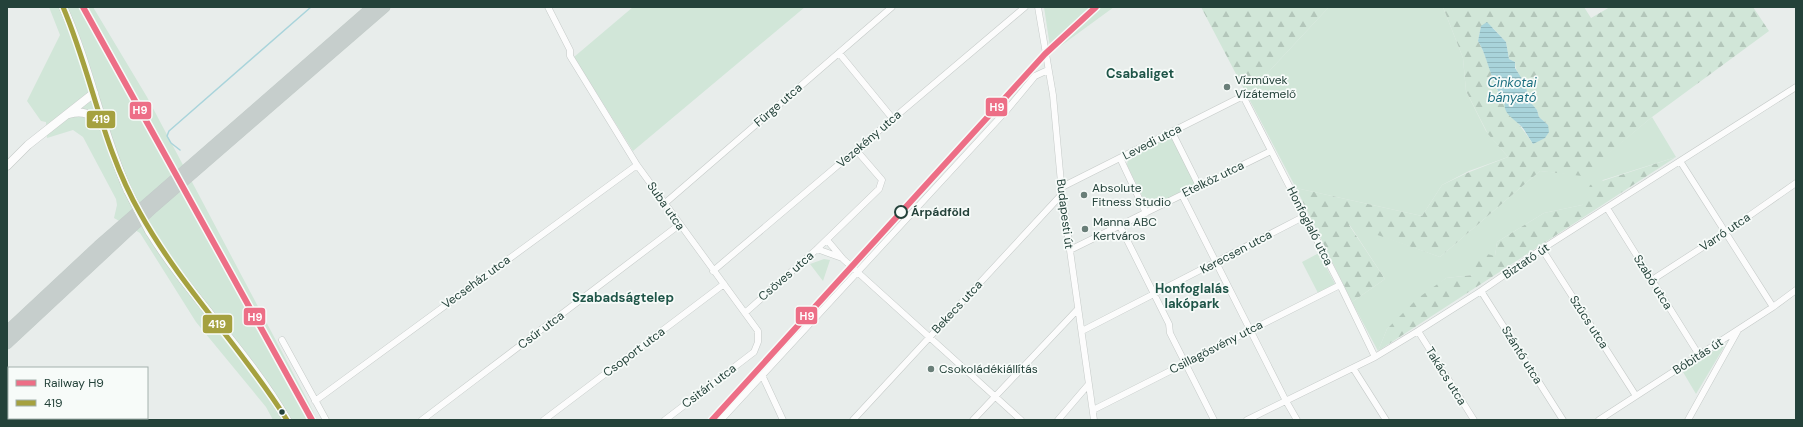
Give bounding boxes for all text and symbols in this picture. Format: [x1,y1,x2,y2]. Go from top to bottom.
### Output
district label: Csabaliget [1106,65,1174,82]
place label: Vízművek Vízátemelő [1235,72,1296,102]
water label: Cinkotai bányató [1487,74,1537,106]
street label: Fürge utca [751,80,805,130]
marker: Vízművek Vízátemelő [1222,82,1232,92]
line badge: H9 [985,97,1008,117]
text: H9 [990,100,1004,114]
line badge: H9 [129,101,152,120]
text: H9 [133,103,147,117]
street label: Vezekény utca [833,107,905,171]
line badge: 419 [86,110,116,129]
text: 419 [92,112,110,126]
street label: Levedi utca [1120,120,1184,164]
street label: Etelköz utca [1179,157,1247,201]
street label: Budapesti út [1053,178,1077,250]
street label: Suba utca [643,179,689,233]
place label: Absolute Fitness Studio [1092,180,1171,210]
street label: Honfoglaló utca [1283,184,1337,268]
marker: Absolute Fitness Studio [1079,190,1089,200]
place label: Árpádföld [911,204,970,220]
marker: Árpádföld [894,205,908,219]
street label: Varró utca [1697,209,1753,255]
place label: Manna ABC Kertváros [1093,214,1157,244]
marker: Manna ABC Kertváros [1080,224,1090,234]
street label: Kerecsen utca [1197,226,1275,278]
street label: Biztató út [1500,239,1553,282]
street label: Csöves utca [755,248,817,304]
street label: Vecseház utca [439,252,513,312]
street label: Szabó utca [1630,252,1676,312]
street label: Bekecs utca [928,277,986,337]
district label: Honfoglalás lakópark [1155,280,1229,312]
district label: Szabadságtelep [572,289,674,306]
street label: Szűcs utca [1566,292,1612,352]
line badge: H9 [795,306,818,325]
line badge: H9 [243,307,266,326]
street label: Csűr utca [515,307,567,353]
text: H9 [800,309,814,323]
text: H9 [248,310,262,324]
line badge: 419 [202,314,233,334]
text: 419 [208,317,226,331]
street label: Csillagösvény utca [1167,317,1265,377]
street label: Csoport utca [600,323,668,381]
street label: Szántó utca [1498,323,1546,387]
street label: Bóbitás út [1670,334,1726,378]
street label: Takács utca [1422,344,1470,408]
street label: Csitári utca [679,360,739,412]
place label: Csokoládékiállítás [939,361,1038,377]
marker: Csokoládékiállítás [926,364,936,374]
legend [8,367,148,419]
text: Railway H9 [44,375,104,391]
text: 419 [44,395,63,411]
unlabelled marker [277,407,287,417]

